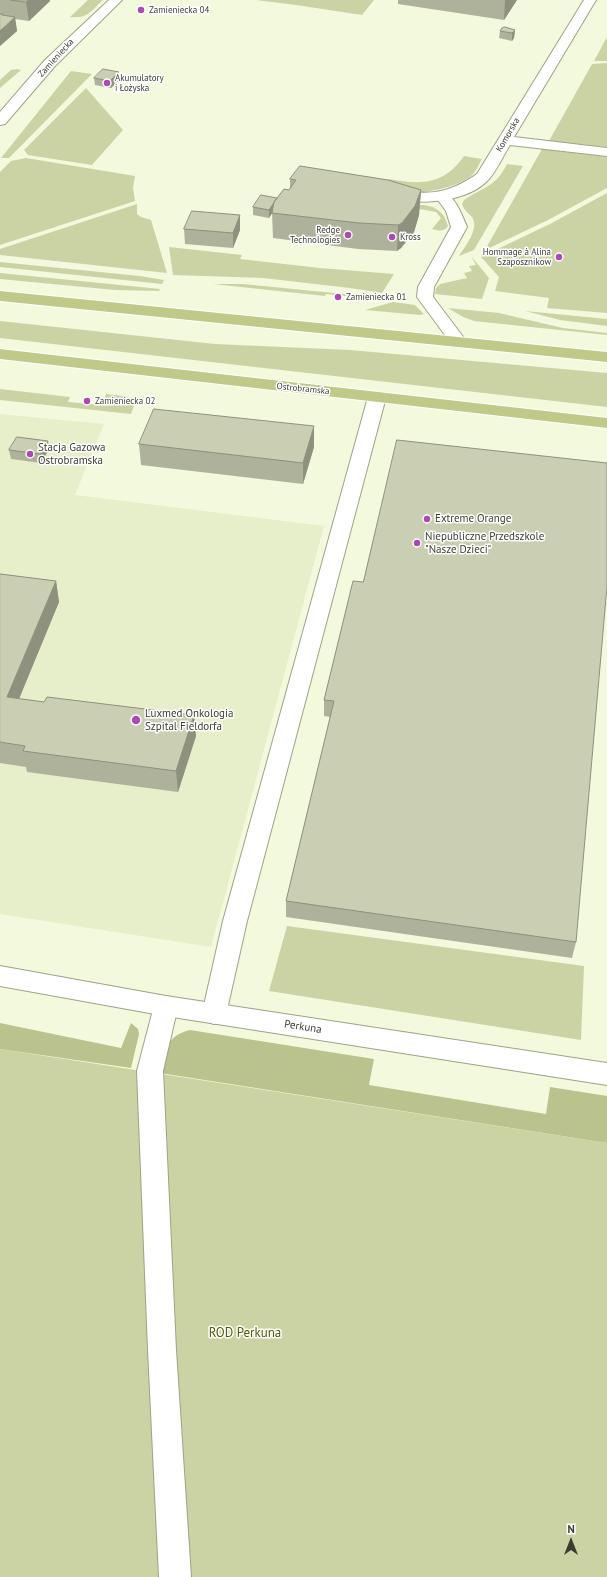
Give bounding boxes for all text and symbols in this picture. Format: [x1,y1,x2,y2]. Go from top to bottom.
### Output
marker: Zamieniecka 04 [136,5,146,15]
place label: Zamieniecka 04 [149,5,209,15]
street label: Zamieniecka [36,37,76,79]
place label: Akumulatory i Łożyska [115,73,164,94]
marker: Akumulatory i Łożyska [102,78,112,88]
street label: Komorska [494,116,522,154]
place label: Redge Technologies [290,225,340,246]
marker: Redge Technologies [343,230,353,240]
marker: Kross [387,232,397,242]
place label: Kross [400,232,421,242]
place label: Hommage à Alina Szaposznikow [483,247,551,268]
marker: Hommage à Alina Szaposznikow [554,252,564,262]
marker: Zamieniecka 01 [333,292,343,302]
place label: Zamieniecka 01 [346,292,406,302]
street label: Ostrobramska [276,381,330,397]
marker: Zamieniecka 02 [82,396,92,406]
place label: Zamieniecka 02 [95,396,155,406]
place label: Stacja Gazowa Ostrobramska [38,441,106,467]
marker: Stacja Gazowa Ostrobramska [25,449,35,459]
place label: Extreme Orange [435,512,511,526]
marker: Extreme Orange [422,514,432,524]
place label: Niepubliczne Przedszkole "Nasze Dzieci" [425,530,544,556]
marker: Niepubliczne Przedszkole "Nasze Dzieci" [412,538,422,548]
place label: Luxmed Onkologia Szpital Fieldorfa [145,707,233,733]
marker: Luxmed Onkologia Szpital Fieldorfa [130,714,142,726]
street label: Perkuna [283,1018,323,1036]
park label: ROD Perkuna [209,1325,281,1341]
north arrow [551,1521,591,1561]
text: N [567,1522,575,1536]

